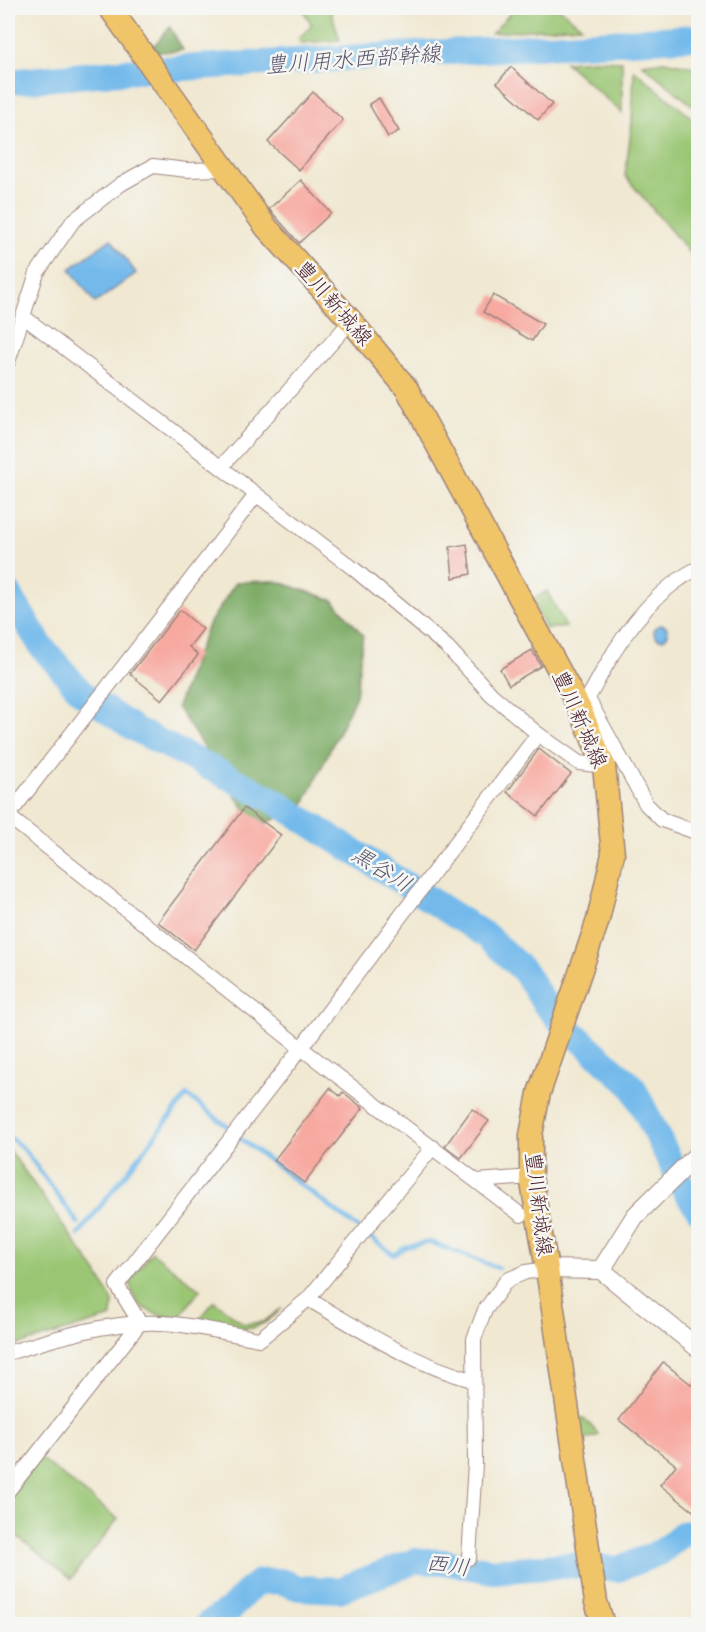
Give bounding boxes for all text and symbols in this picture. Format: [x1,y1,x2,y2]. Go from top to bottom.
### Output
water label: 豊川用水西部幹線 [264,38,443,80]
street label: 豊川新城線 [289,254,379,352]
street label: 豊川新城線 [546,665,614,773]
water label: 黒谷川 [346,839,418,899]
street label: 豊川新城線 [519,1150,559,1258]
water label: 西川 [424,1548,472,1582]

